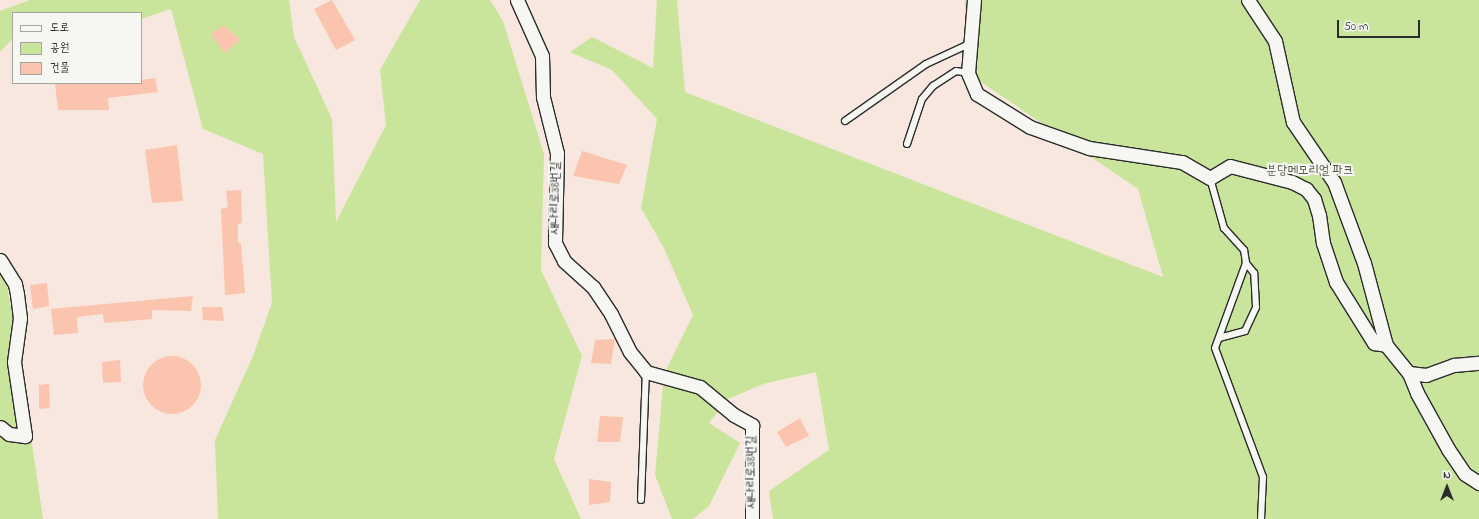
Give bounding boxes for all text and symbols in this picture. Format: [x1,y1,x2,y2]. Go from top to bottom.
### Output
legend [12,12,142,84]
scale bar [1339,12,1422,38]
text: 50 m [1344,18,1368,36]
text: 도로 [50,19,69,37]
text: 공원 [50,39,69,57]
text: 건물 [50,59,69,77]
street label: 새나리로38번길 [548,161,564,235]
park label: 분당메모리얼 파크 [1267,163,1353,179]
street label: 새나리로38번길 [744,435,760,509]
north arrow [1427,467,1467,507]
text: N [1443,467,1451,483]

